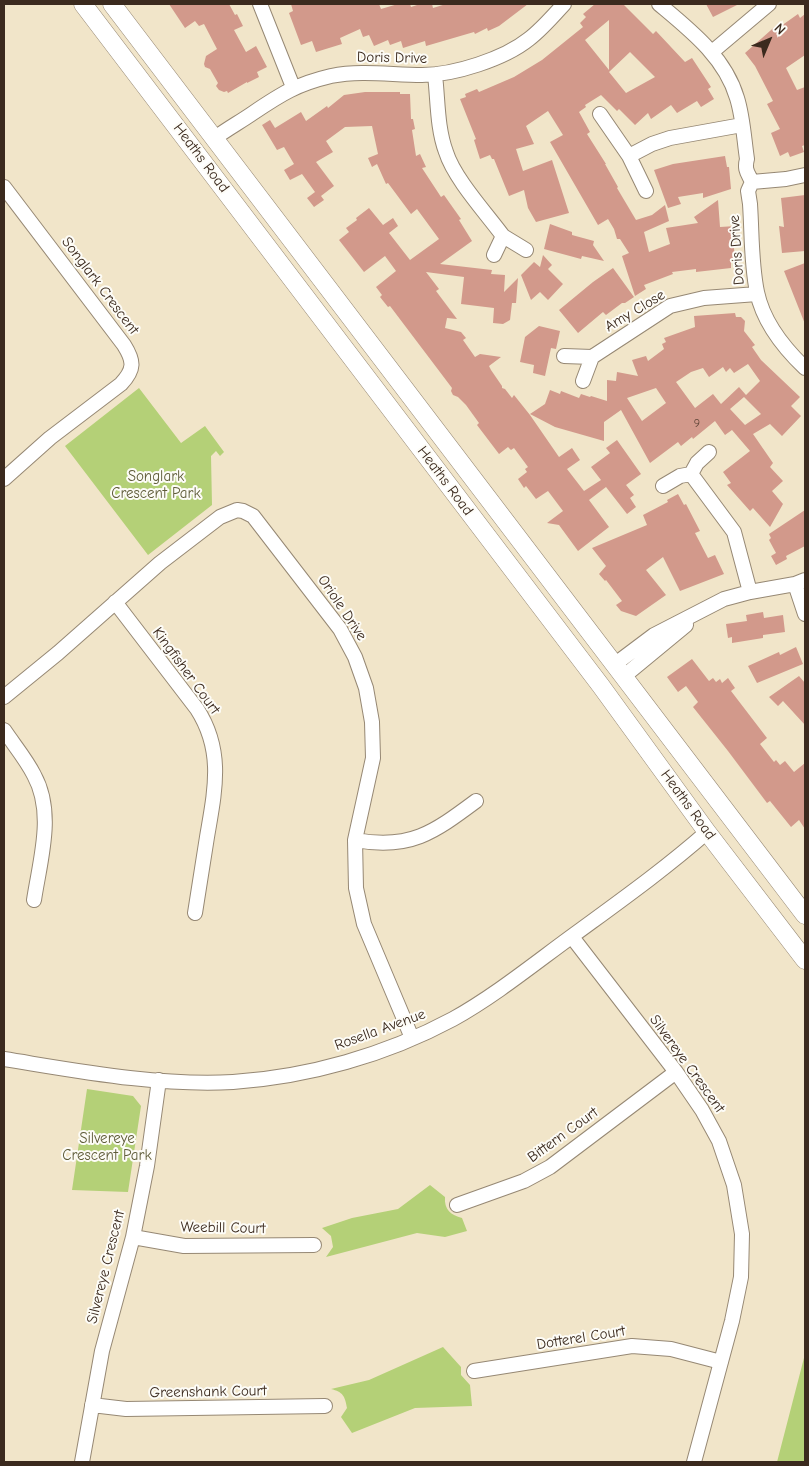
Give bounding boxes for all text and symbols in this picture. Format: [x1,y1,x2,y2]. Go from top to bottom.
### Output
north arrow [744,15,794,65]
text: N [771,20,789,38]
street label: Doris Drive [357,48,427,68]
street label: Heaths Road [169,120,233,196]
street label: Doris Drive [726,214,748,286]
street label: Songlark Crescent [57,234,143,338]
street label: Amy Close [602,286,668,336]
house number: 9 [694,417,700,431]
street label: Heaths Road [413,443,477,519]
park label: Songlark Crescent Park [111,468,201,503]
street label: Oriole Drive [314,572,370,644]
street label: Kingfisher Court [148,624,224,718]
street label: Heaths Road [657,767,719,843]
street label: Rosella Avenue [332,1005,428,1055]
street label: Silvereye Crescent [645,1012,729,1116]
street label: Bittern Court [524,1103,602,1167]
park label: Silvereye Crescent Park [62,1130,152,1165]
street label: Silvereye Crescent [83,1208,129,1326]
street label: Weebill Court [180,1218,266,1238]
street label: Dotterel Court [535,1322,627,1354]
street label: Greenshank Court [149,1382,267,1402]

